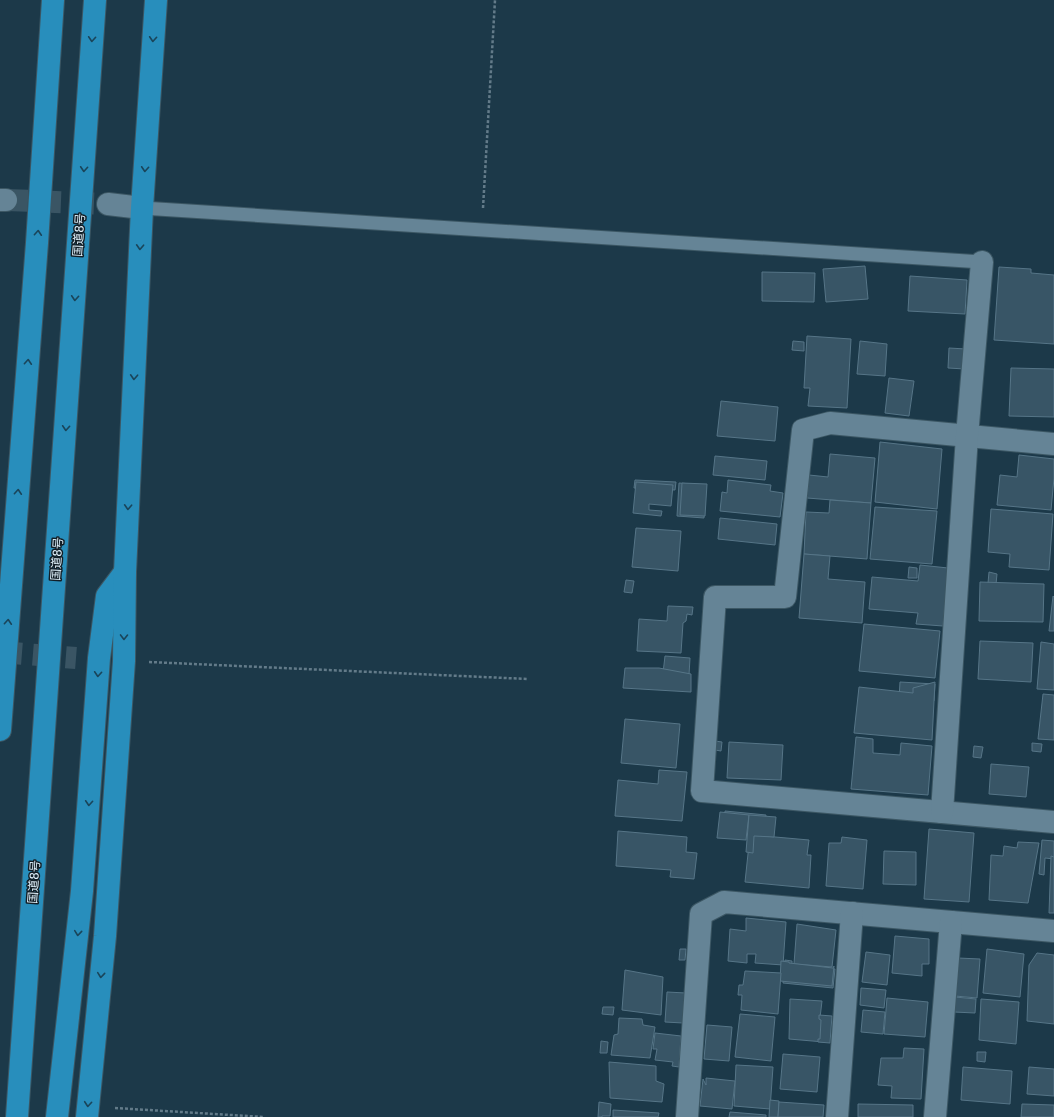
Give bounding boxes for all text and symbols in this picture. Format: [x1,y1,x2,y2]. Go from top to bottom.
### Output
one-way arrow [88,36,96,42]
one-way arrow [149,36,158,42]
one-way arrow [79,166,88,172]
one-way arrow [140,166,149,172]
street label: 国道8号 [70,213,88,257]
one-way arrow [33,230,42,236]
one-way arrow [136,244,144,250]
one-way arrow [70,295,79,301]
one-way arrow [23,359,32,365]
one-way arrow [130,374,138,380]
one-way arrow [61,425,70,431]
one-way arrow [14,489,23,495]
one-way arrow [124,504,133,510]
street label: 国道8号 [48,537,66,581]
one-way arrow [4,619,13,625]
one-way arrow [120,634,128,640]
one-way arrow [93,671,102,677]
one-way arrow [84,800,93,806]
street label: 国道8号 [25,860,43,904]
one-way arrow [73,930,82,936]
one-way arrow [96,972,105,978]
one-way arrow [84,1101,93,1107]

